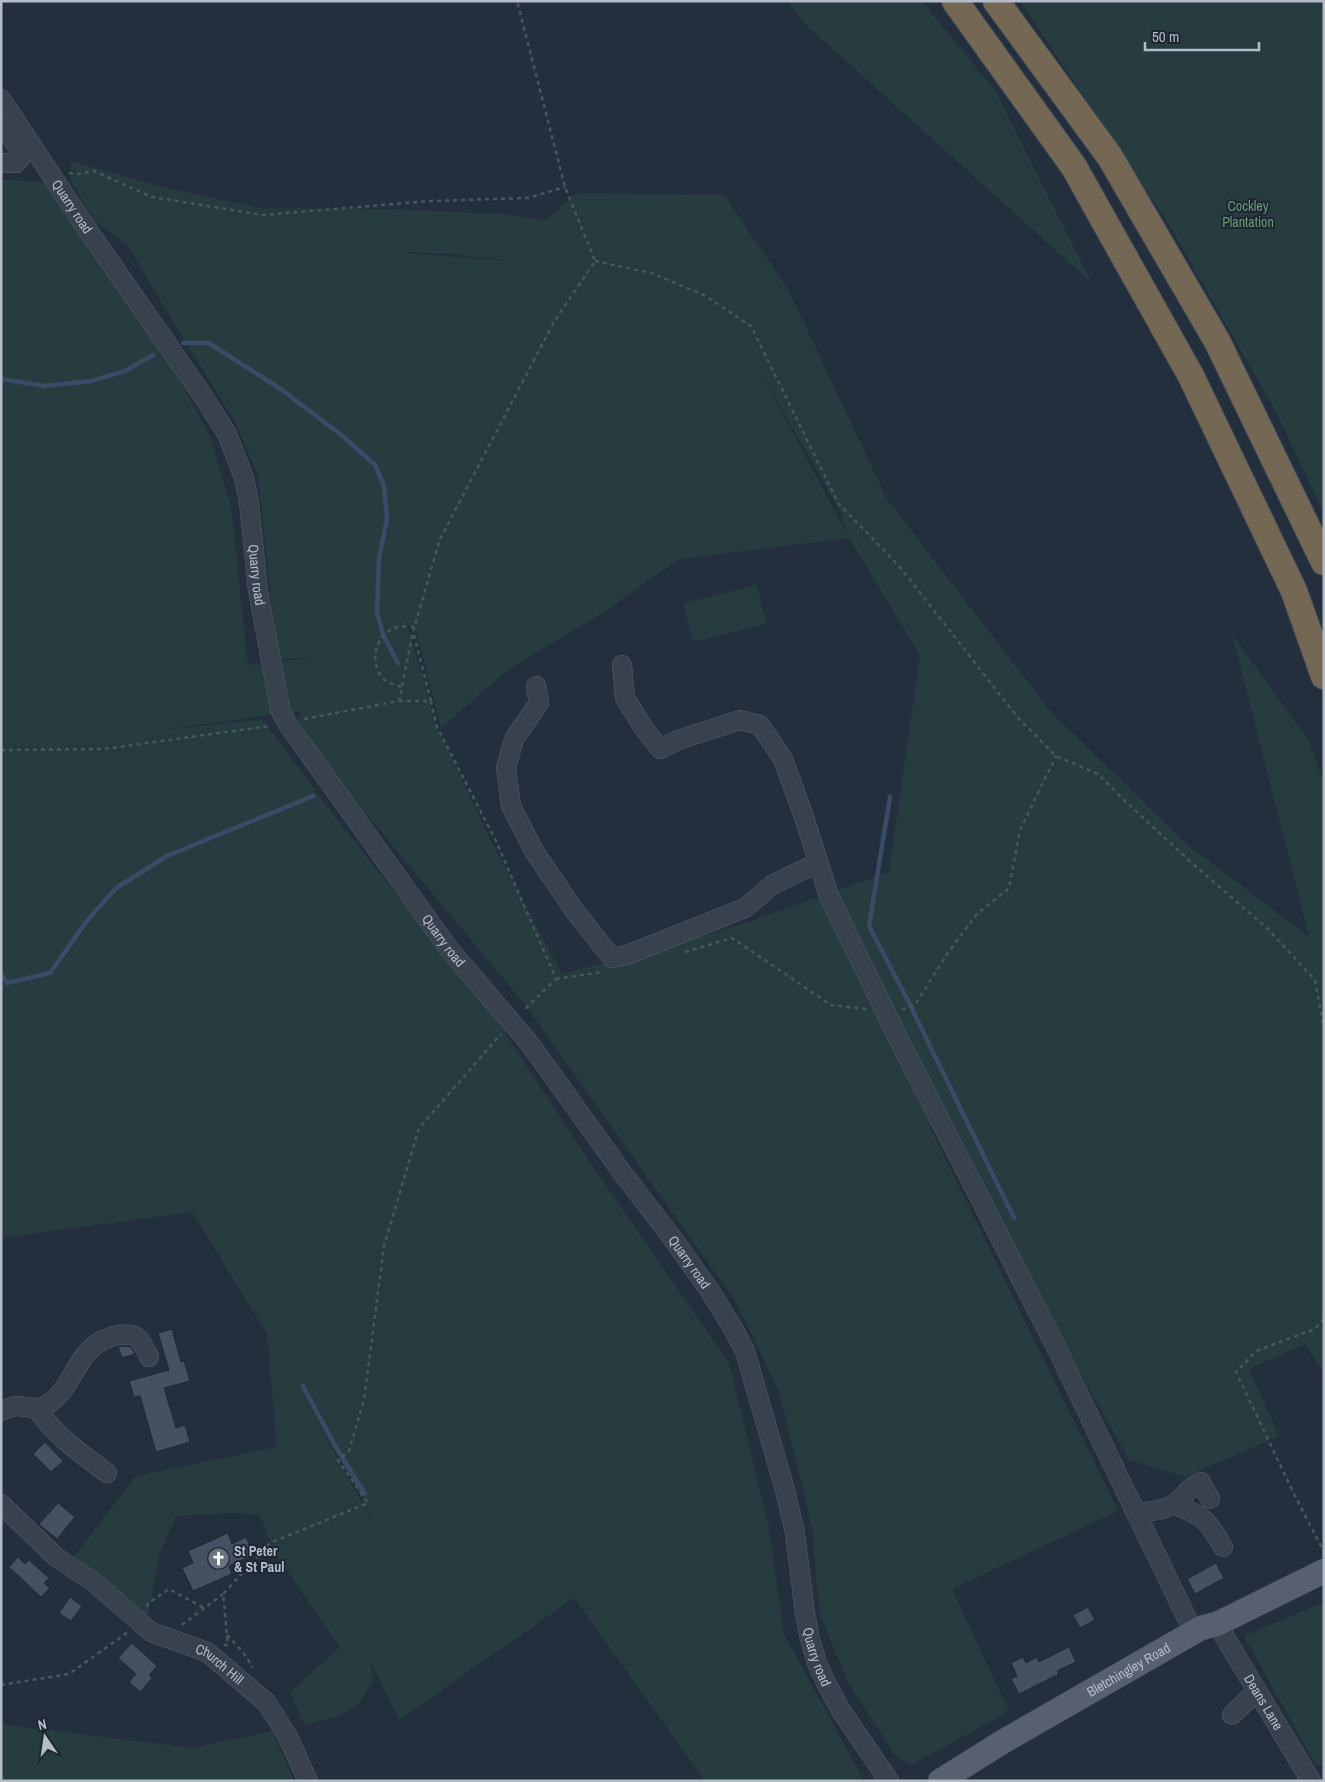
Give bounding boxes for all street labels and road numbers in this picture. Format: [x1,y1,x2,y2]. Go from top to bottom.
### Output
street label: Quarry road [48,176,97,237]
street label: Quarry road [244,543,269,607]
street label: Quarry road [418,911,469,971]
street label: Quarry road [664,1232,715,1292]
street label: Quarry road [799,1626,835,1689]
street label: Bletchingley Road [1084,1639,1173,1701]
street label: Church Hill [193,1640,247,1688]
street label: Deans Lane [1240,1671,1287,1733]

